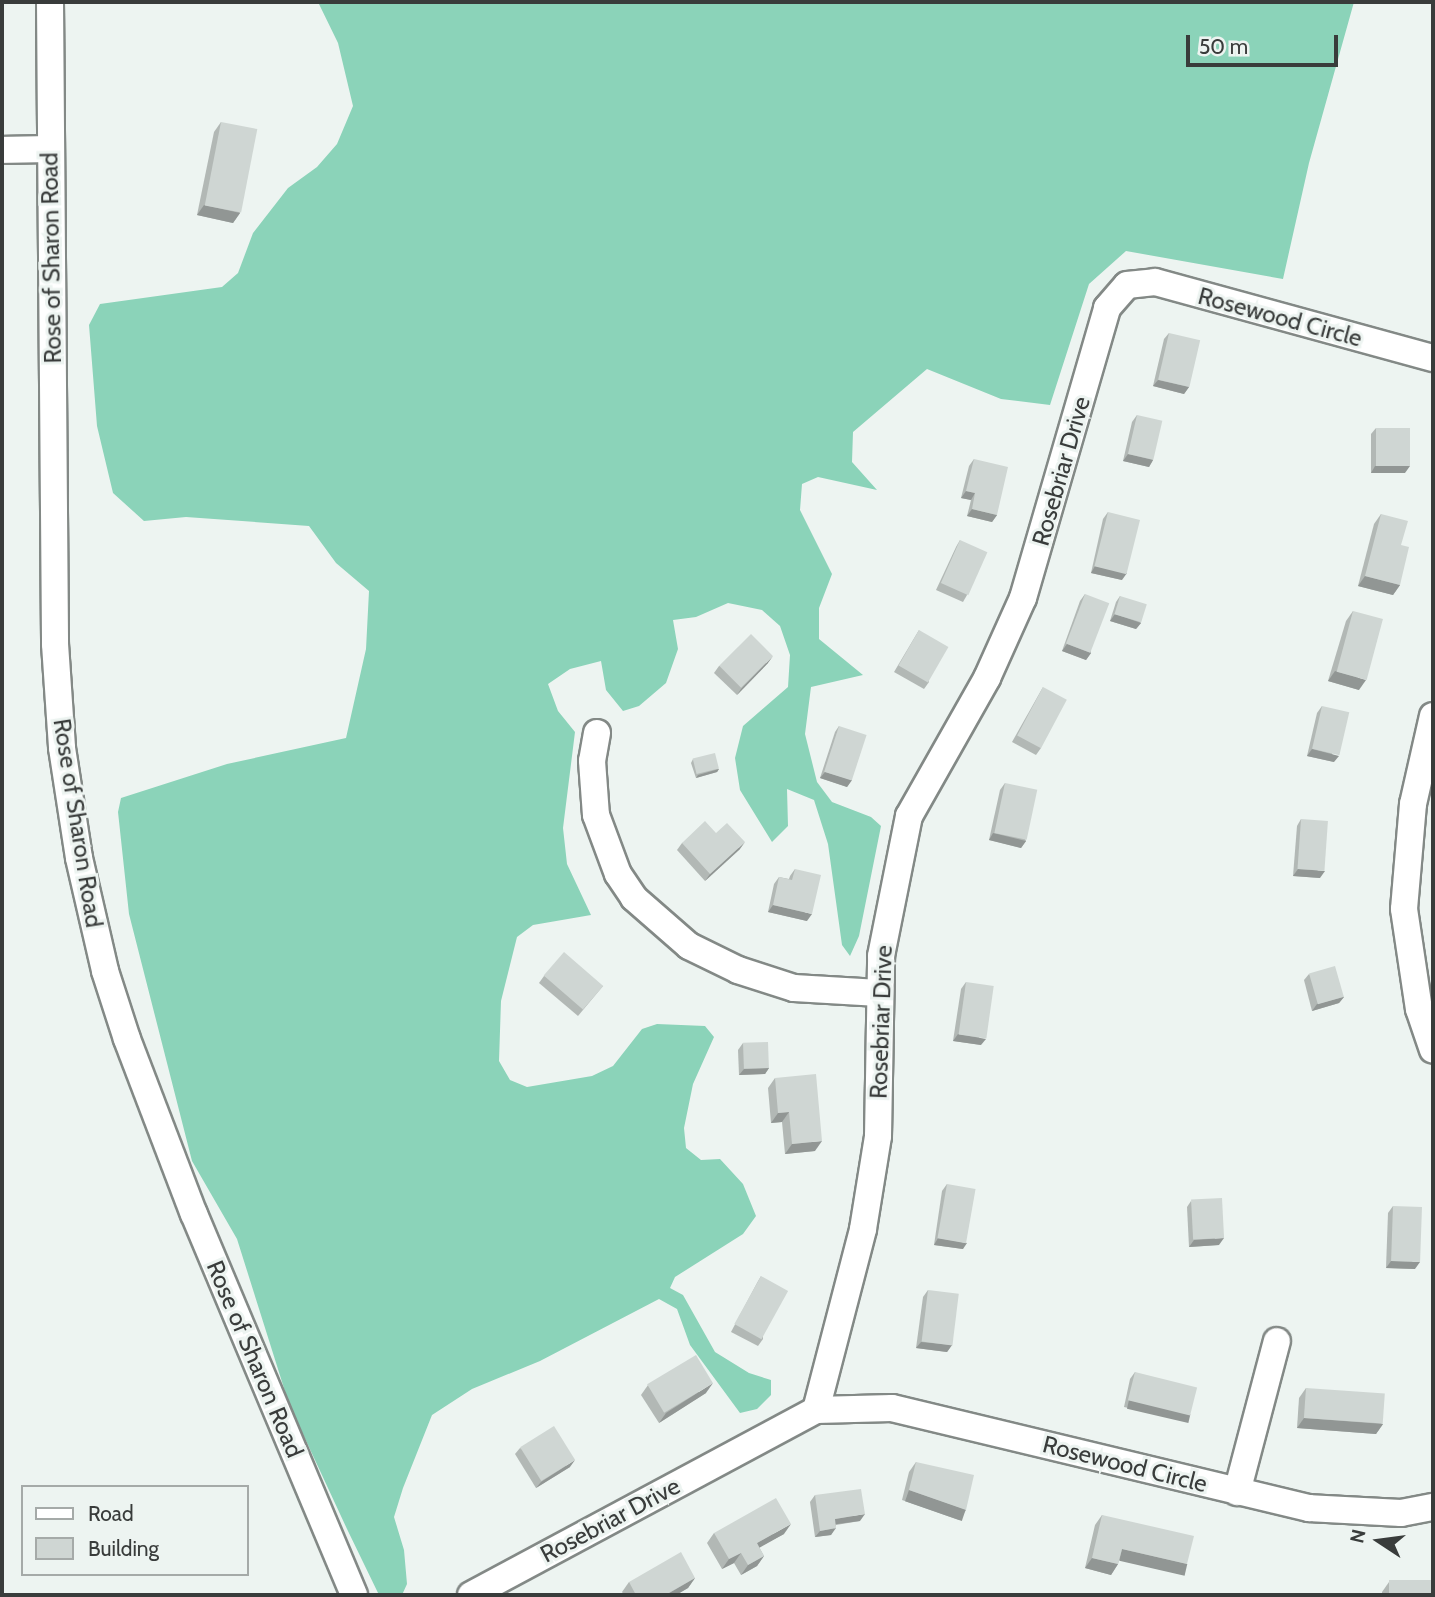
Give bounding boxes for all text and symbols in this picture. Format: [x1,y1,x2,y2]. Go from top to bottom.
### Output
scale bar [1190,21,1342,65]
text: 50 m [1199,34,1248,59]
street label: Rose of Sharon Road [35,152,67,364]
street label: Rosewood Circle [1195,281,1365,353]
street label: Rosebriar Drive [1026,393,1096,549]
street label: Rose of Sharon Road [47,717,109,929]
street label: Rosebriar Drive [864,945,898,1099]
street label: Rose of Sharon Road [201,1256,309,1462]
street label: Rosewood Circle [1040,1430,1210,1498]
street label: Rosebriar Drive [535,1471,685,1569]
legend [21,1485,248,1576]
text: Road [88,1501,134,1526]
north arrow [1344,1506,1414,1576]
text: N [1345,1527,1371,1545]
text: Building [88,1536,159,1561]

